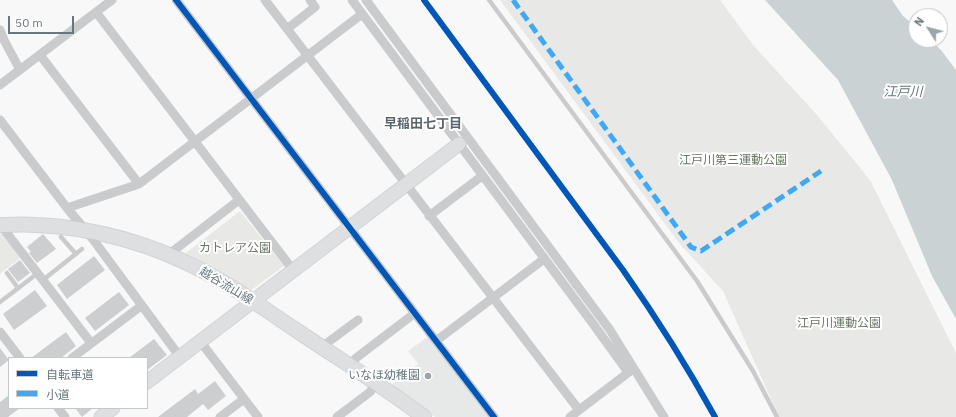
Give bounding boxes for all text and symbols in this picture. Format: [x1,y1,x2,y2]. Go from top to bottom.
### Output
scale bar [10,8,76,34]
north arrow [908,8,948,48]
text: N [911,14,927,29]
text: 50 m [15,15,43,30]
water label: 江戸川 [884,84,922,100]
district label: 早稲田七丁目 [384,116,462,132]
park label: 江戸川第三運動公園 [679,154,787,168]
park label: カトレア公園 [199,242,271,256]
street label: 越谷流山線 [197,264,255,308]
park label: 江戸川運動公園 [797,317,881,331]
legend [8,357,148,409]
text: 自転車道 [46,367,94,382]
place label: いなほ幼稚園 [348,369,420,383]
marker: いなほ幼稚園 [423,371,433,381]
text: 小道 [46,387,70,402]

